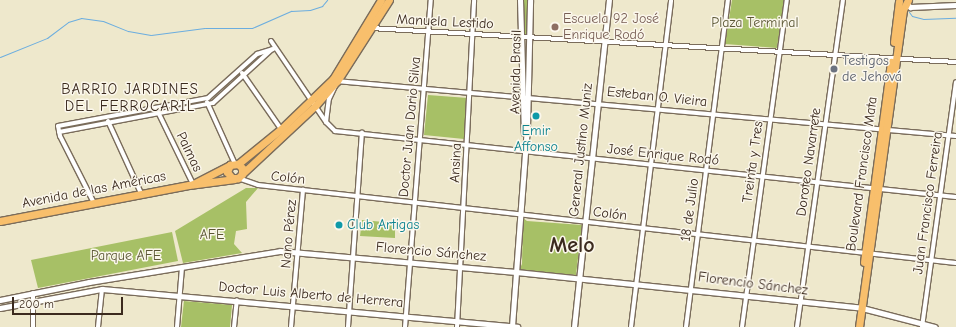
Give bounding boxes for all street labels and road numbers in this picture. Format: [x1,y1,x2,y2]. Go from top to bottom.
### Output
street label: Manuela Lestido [396,11,494,33]
street label: Avenida Brasil [507,30,525,114]
street label: Doctor Juan Dario Silva [395,56,425,198]
street label: General Justino Muniz [566,82,596,218]
street label: Esteban O. Vieira [606,83,708,111]
street label: Boulevard Francisco Mata [843,96,881,252]
street label: Doroteo Navarrete [793,107,825,217]
street label: Treinta y Tres [739,120,767,204]
street label: Palmas [172,129,206,175]
street label: Juan Francisco Ferreira [910,131,946,275]
street label: José Enrique Rodó [606,141,720,169]
street label: Ansina [447,143,465,183]
street label: Avenida de las Américas [21,168,167,212]
street label: Colón [270,168,306,188]
street label: 18 de Julio [677,177,703,243]
street label: Nano Pérez [278,199,300,269]
street label: Colón [592,204,628,224]
street label: Florencio Sánchez [375,239,487,265]
street label: Florencio Sánchez [697,269,809,299]
street label: Doctor Luis Alberto de Herrera [218,279,404,311]

